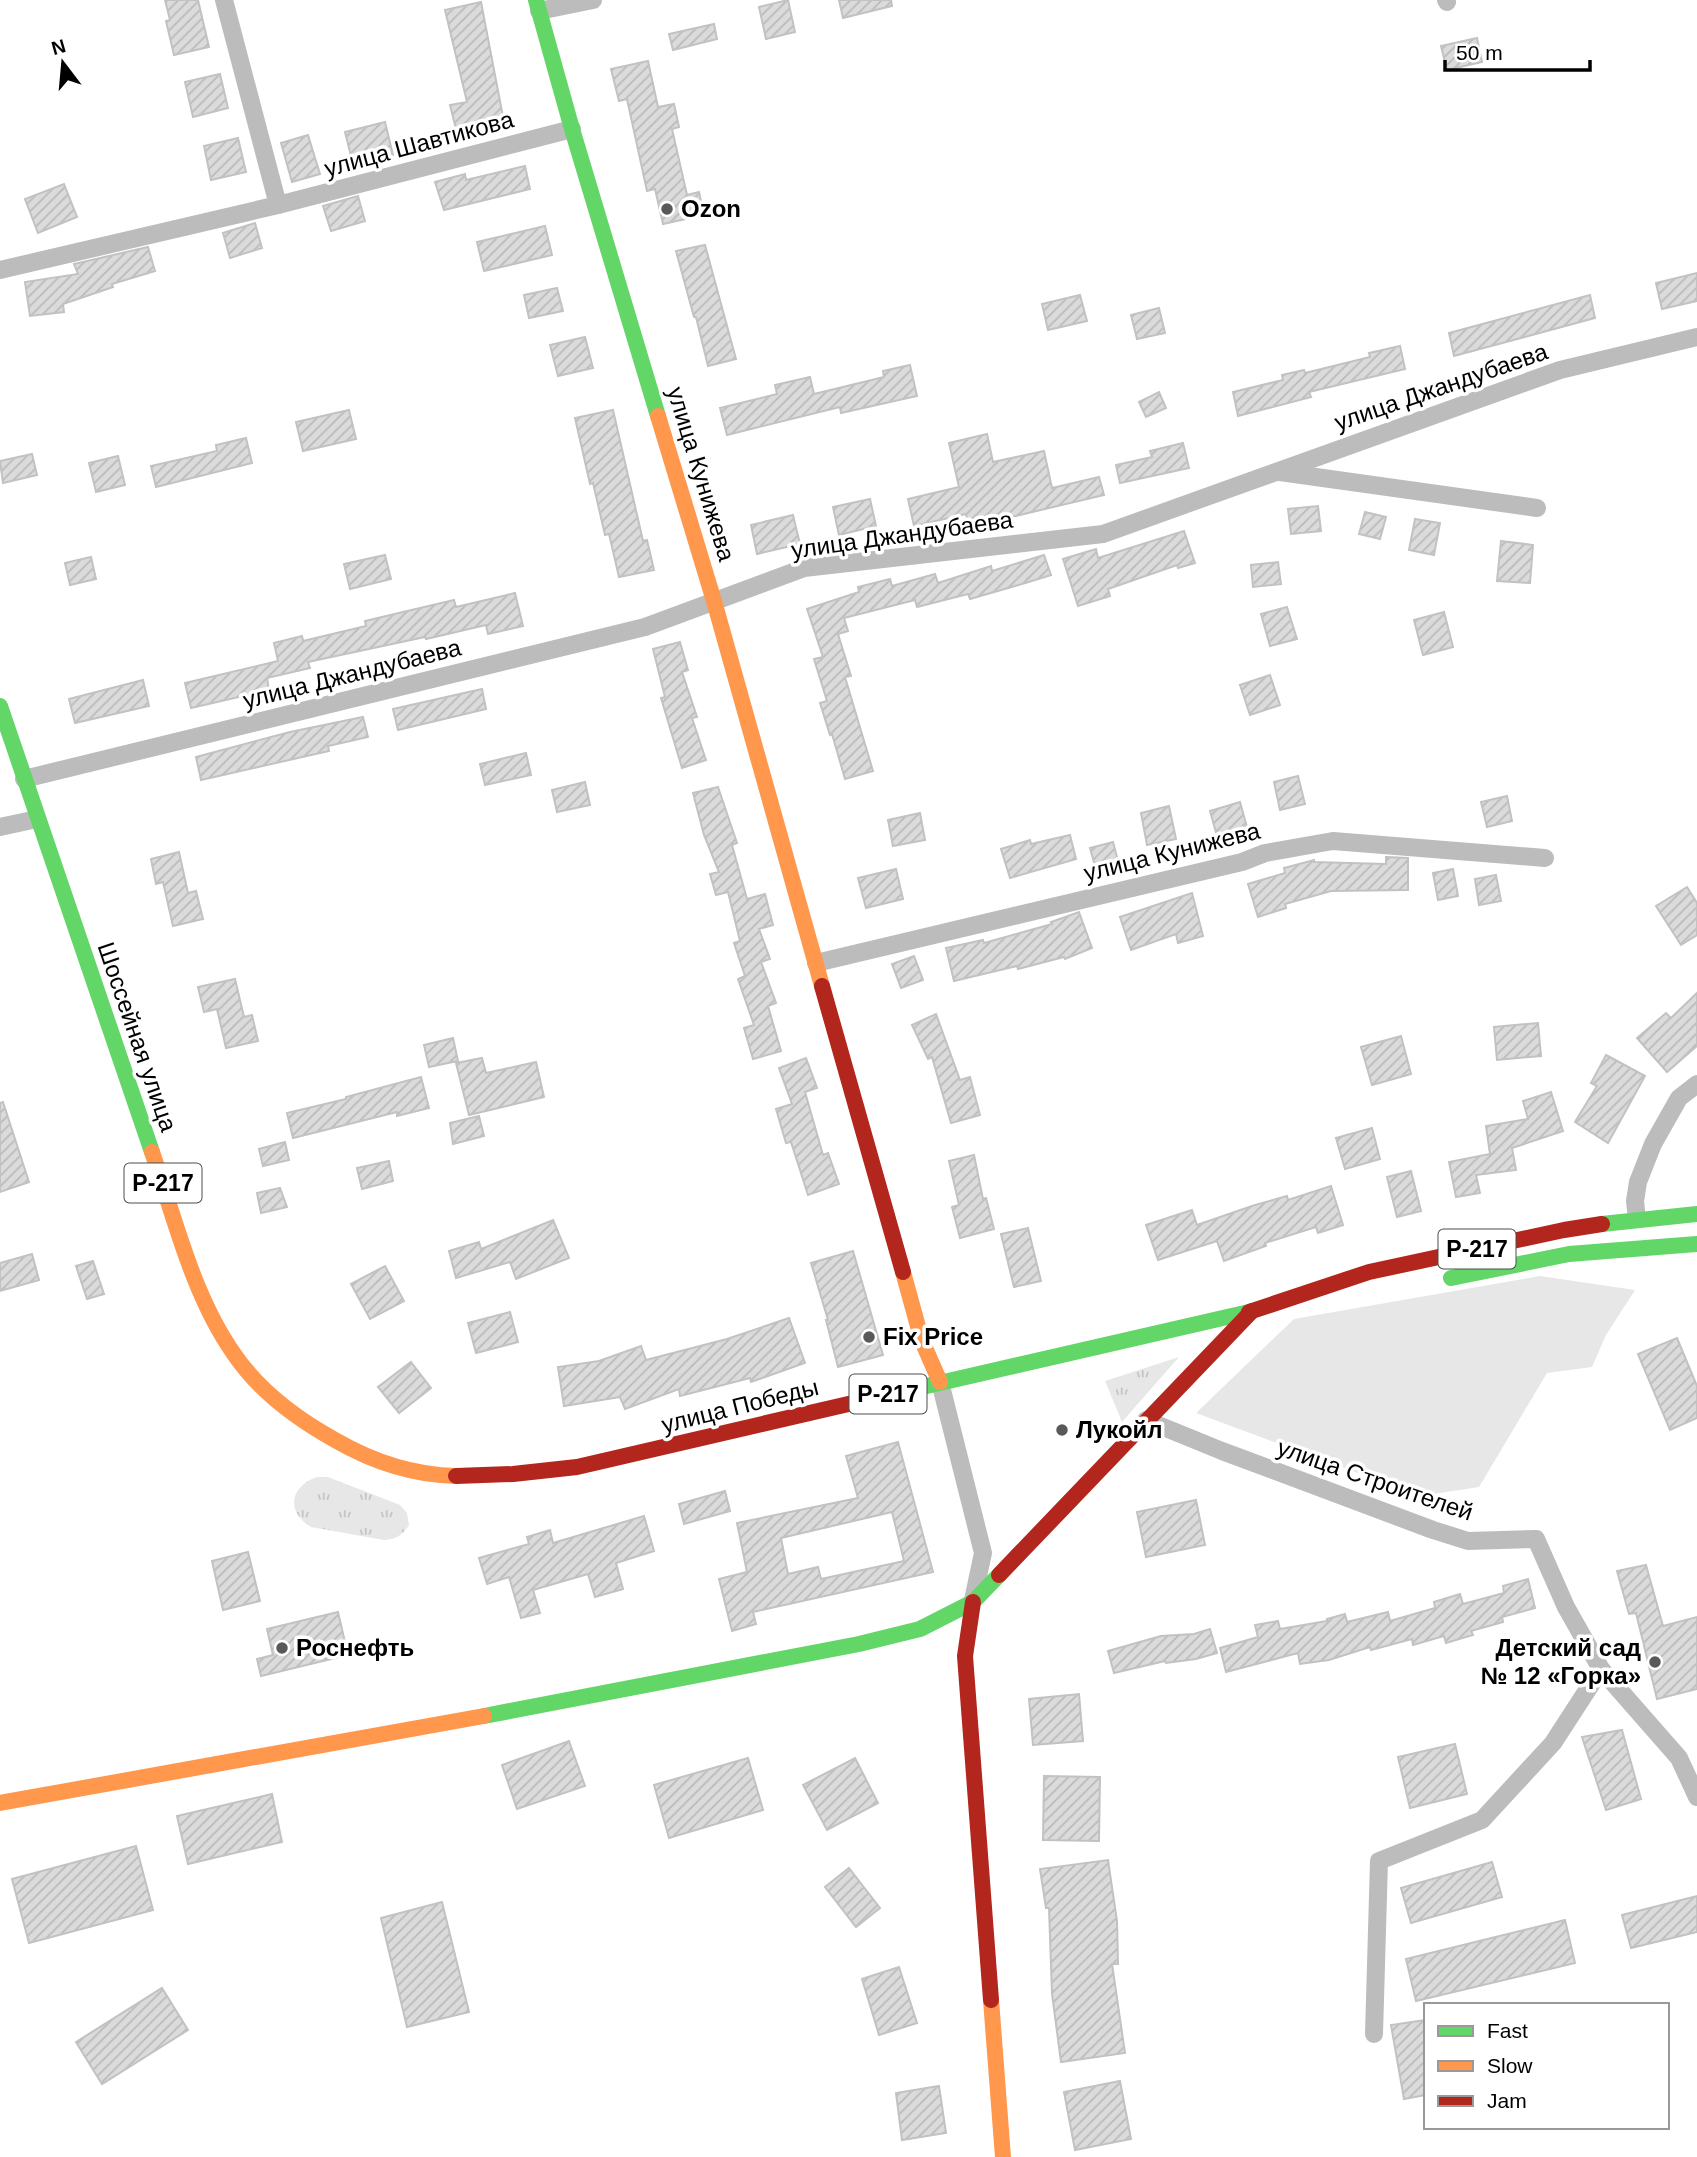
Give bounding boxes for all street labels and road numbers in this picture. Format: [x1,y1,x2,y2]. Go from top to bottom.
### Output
street label: улица Шавтикова [321,105,517,182]
street label: улица Джандубаева [1331,337,1552,436]
street label: улица Кунижева [662,384,741,565]
street label: улица Джандубаева [789,505,1015,563]
street label: улица Джандубаева [240,633,464,714]
street label: улица Кунижева [1081,816,1263,886]
street label: Шоссейная улица [92,939,183,1136]
road number: Р-217 [124,1164,202,1202]
road number: Р-217 [1438,1230,1516,1268]
street label: улица Победы [659,1373,821,1438]
road number: Р-217 [850,1374,926,1414]
street label: улица Строителей [1274,1433,1477,1526]

